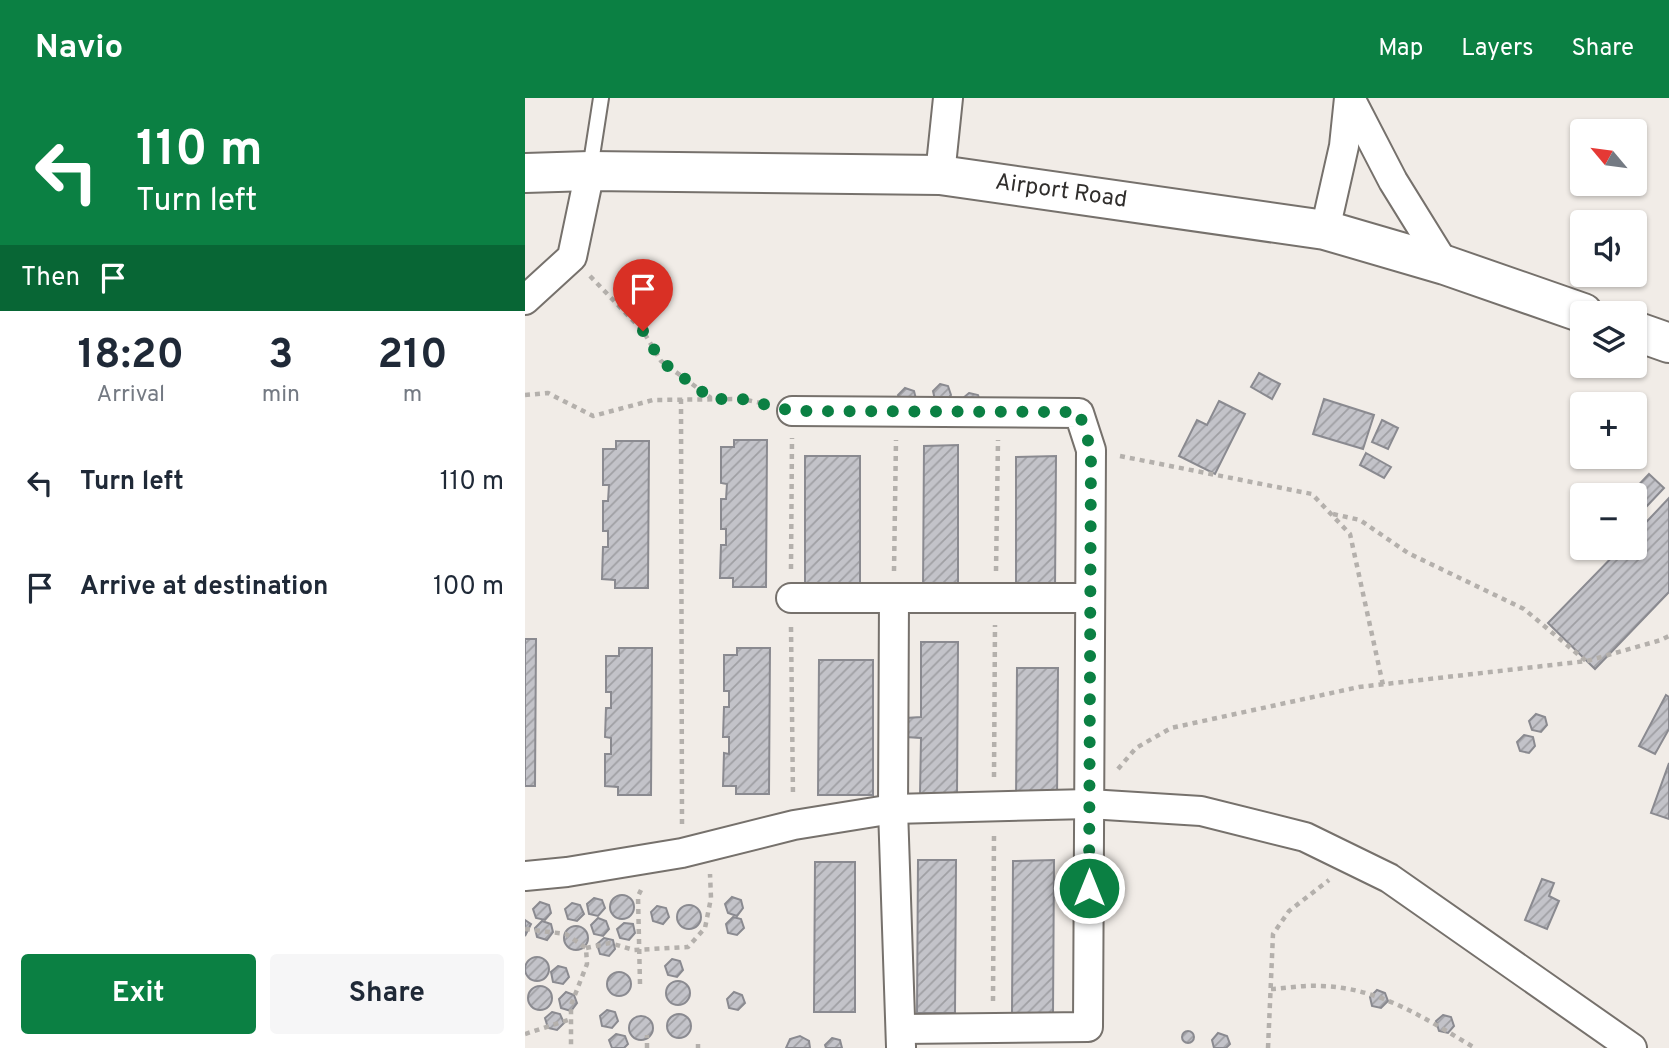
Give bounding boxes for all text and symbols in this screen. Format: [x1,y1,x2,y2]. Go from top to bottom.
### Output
text: Navio [35,28,123,70]
text: Map [1378,34,1423,64]
text: Layers [1461,34,1533,64]
text: Share [1571,34,1634,64]
north arrow [1570,119,1647,196]
map controls [1570,119,1647,560]
text: 110 m [136,121,263,183]
icon: left [21,126,112,217]
street label: Airport Road [993,168,1129,216]
text: Turn left [136,182,257,222]
button: sound [1570,210,1647,287]
icon: arrive [94,259,132,297]
pin [613,259,673,331]
text: Then [21,262,80,295]
icon: arrive [624,270,662,308]
button: layers [1570,301,1647,378]
text: 18:20 [77,330,184,383]
text: 3 [268,330,293,383]
text: 210 [377,330,448,383]
text: Arrival [97,381,165,410]
text: min [262,381,300,410]
text: m [403,381,422,410]
button: + [1570,392,1647,469]
icon: left [21,464,59,502]
text: Turn left [80,466,184,499]
text: 110 m [440,466,504,499]
button: − [1570,483,1647,560]
icon: arrive [21,569,59,607]
text: Arrive at destination [80,571,328,604]
text: 100 m [433,571,504,604]
position arrow [1052,851,1126,925]
button: Exit [21,954,256,1034]
button: Share [270,954,504,1034]

